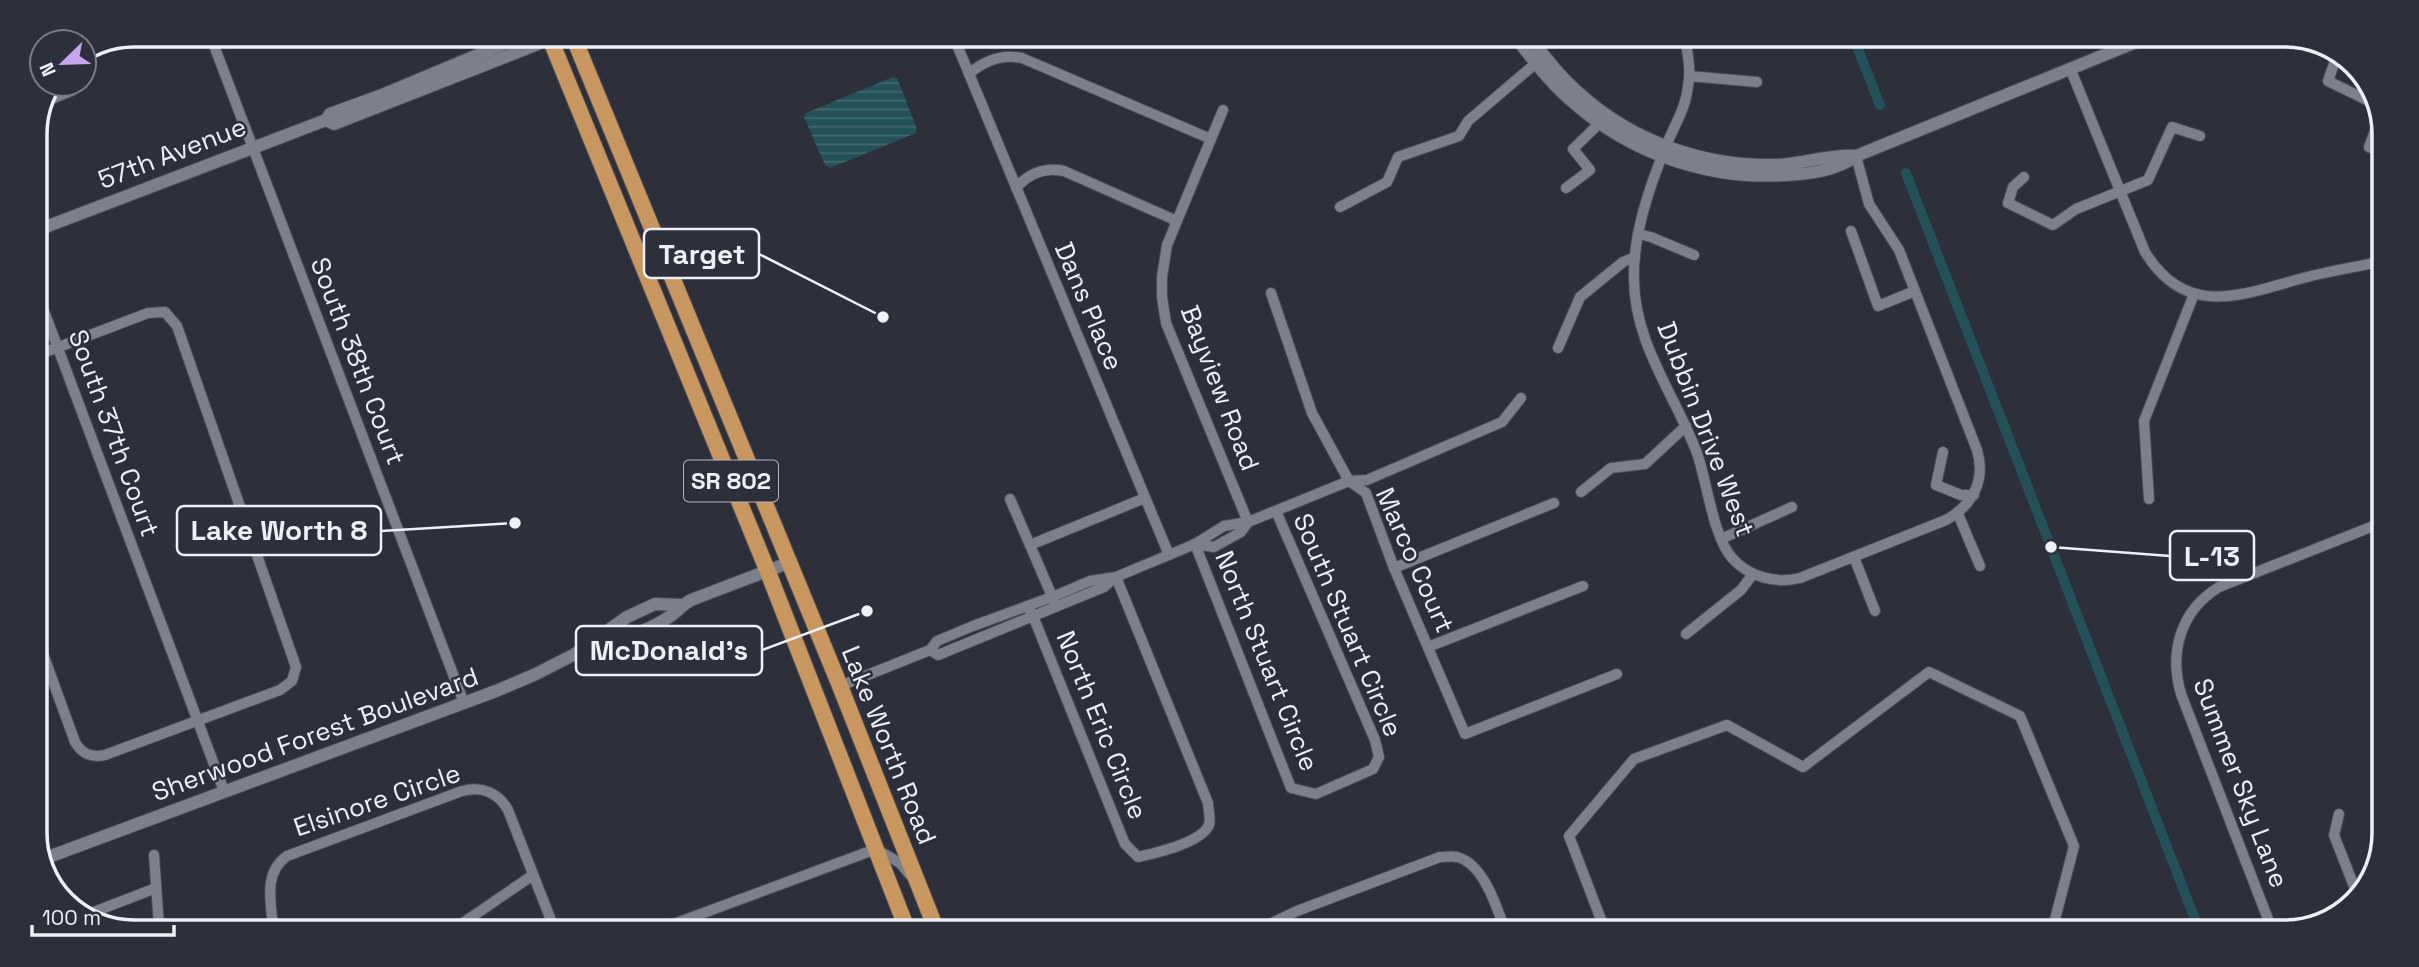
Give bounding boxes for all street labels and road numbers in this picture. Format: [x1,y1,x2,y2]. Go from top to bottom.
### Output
street label: 57th Avenue [93,109,251,197]
street label: Dans Place [1047,237,1131,375]
street label: South 38th Court [303,252,413,470]
street label: Bayview Road [1173,300,1267,476]
street label: Dubbin Drive West [1649,317,1763,541]
street label: South 37th Court [61,325,167,541]
road number: SR 802 [684,460,778,502]
street label: Marco Court [1368,482,1462,638]
street label: South Stuart Circle [1286,508,1410,742]
street label: North Stuart Circle [1207,546,1327,776]
street label: North Eric Circle [1049,626,1155,824]
street label: Lake Worth Road [834,641,944,849]
street label: Sherwood Forest Boulevard [147,659,483,809]
street label: Summer Sky Lane [2185,674,2297,892]
street label: Elsinore Circle [289,756,465,844]

